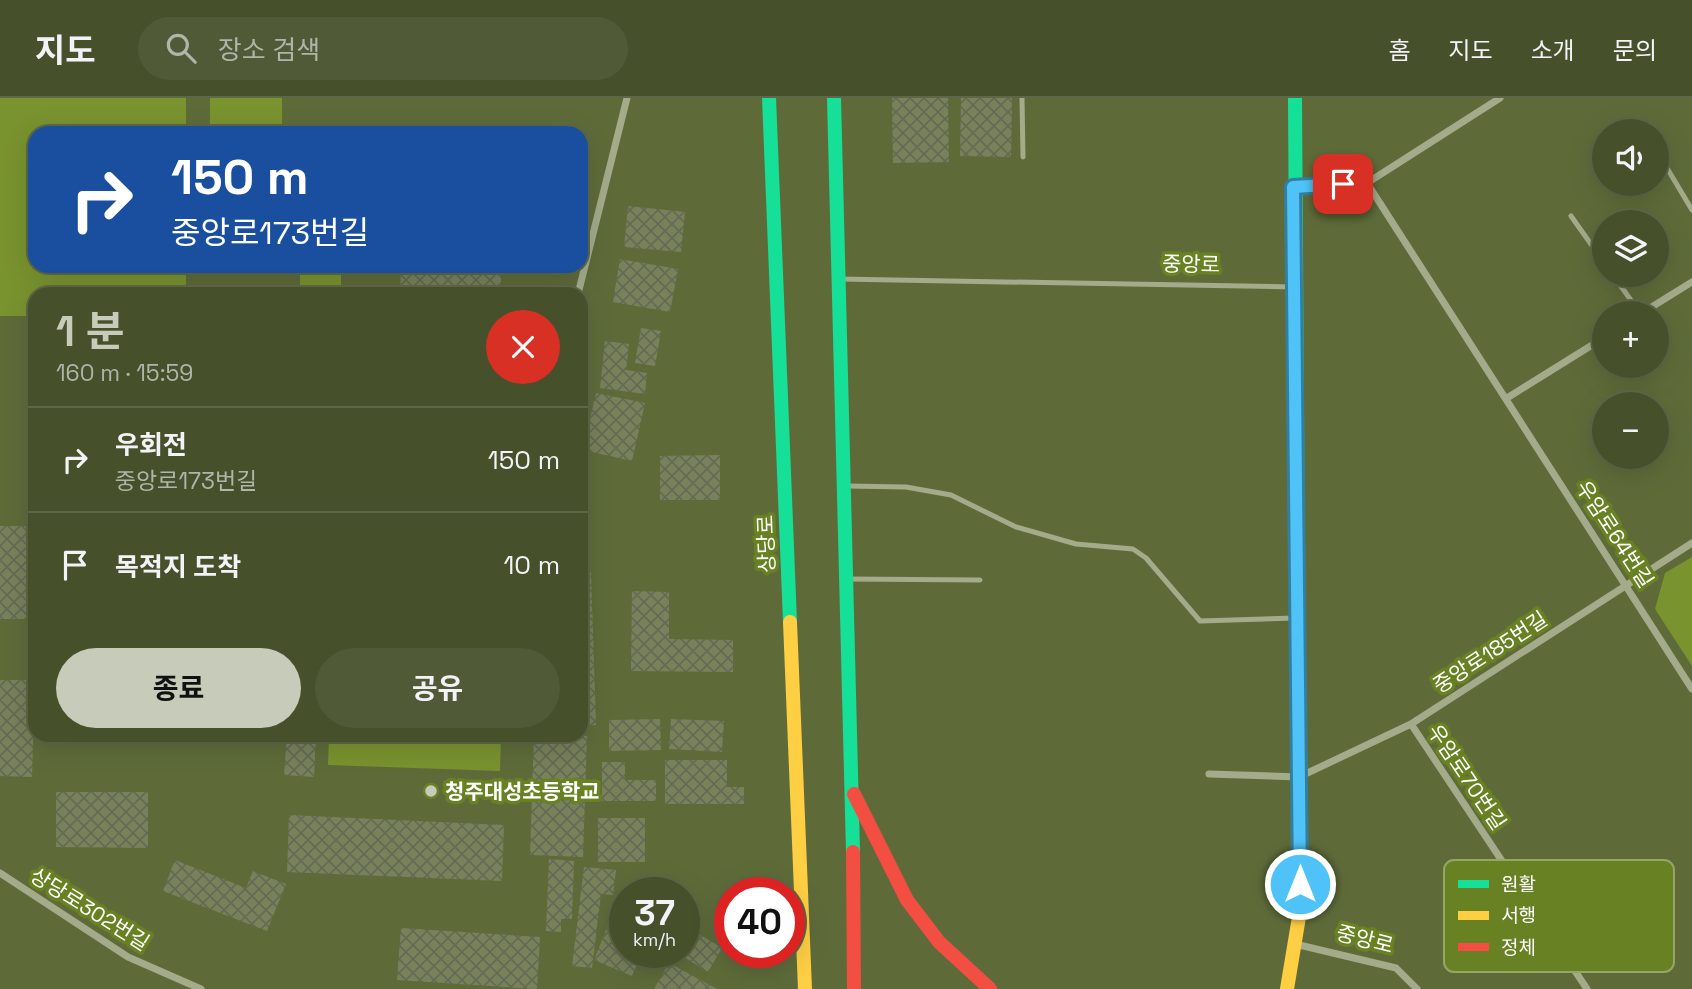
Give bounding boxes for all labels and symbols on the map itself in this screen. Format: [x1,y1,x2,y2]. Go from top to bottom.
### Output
pin [1313,154,1373,214]
street label: 중앙로 [1162,250,1220,278]
street label: 우암로64번길 [1570,475,1660,593]
street label: 상당로 [751,515,781,573]
street label: 중앙로185번길 [1428,605,1552,699]
street label: 우암로70번길 [1422,719,1512,835]
place label: 청주대성초등학교 [445,778,600,805]
marker: 청주대성초등학교 [423,783,439,799]
position arrow [1263,847,1337,921]
legend [1444,860,1674,972]
street label: 상당로302번길 [25,862,155,956]
text: 원활 [1501,872,1536,897]
speed limit sign: 40 [714,877,805,968]
text: 서행 [1501,903,1536,928]
street label: 중앙로 [1334,919,1396,959]
text: 정체 [1501,935,1536,960]

